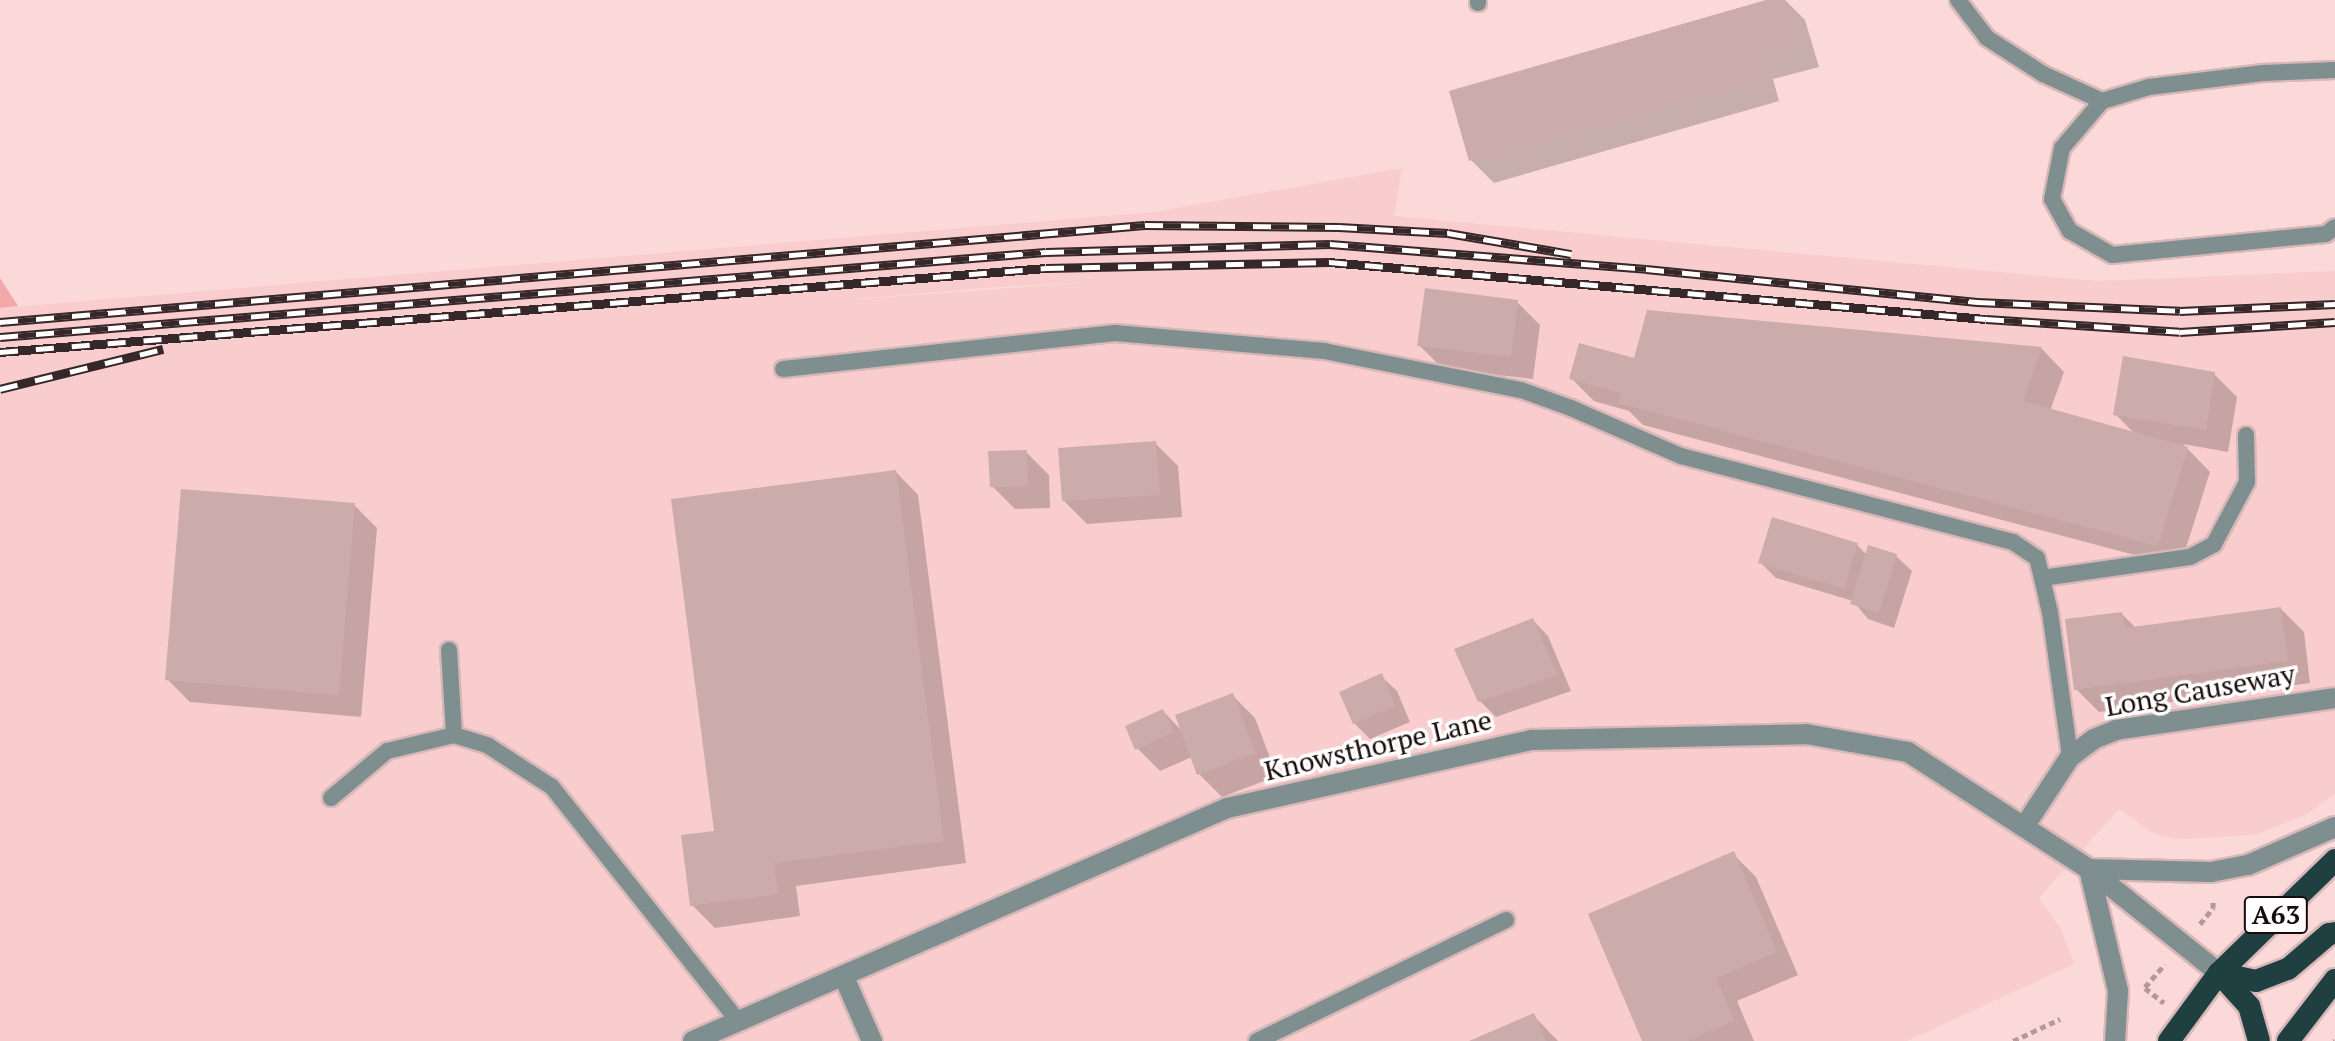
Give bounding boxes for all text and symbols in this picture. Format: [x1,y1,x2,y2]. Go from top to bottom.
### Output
street label: Long Causeway [2102,657,2298,723]
street label: Knowsthorpe Lane [1261,702,1495,788]
road number: A63 [2242,893,2310,937]

